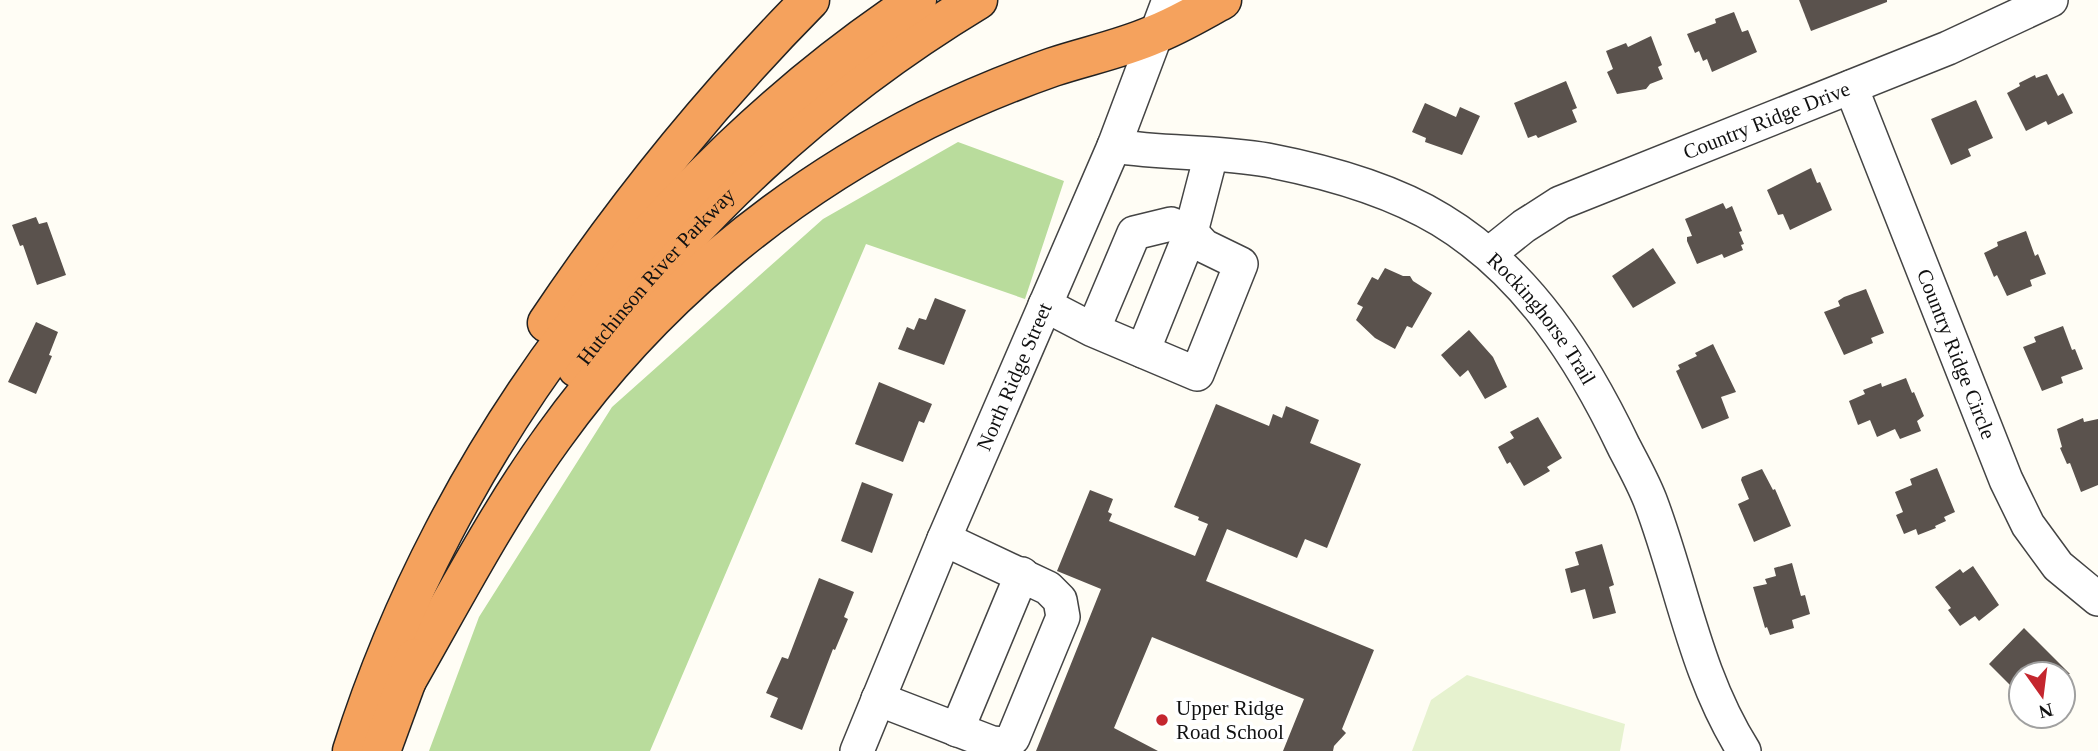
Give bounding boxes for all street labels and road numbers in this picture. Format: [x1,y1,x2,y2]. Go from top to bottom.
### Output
street label: Country Ridge Drive [1680,76,1853,165]
street label: Hutchinson River Parkway [572,182,740,369]
street label: Rockinghorse Trail [1482,247,1601,389]
street label: Country Ridge Circle [1912,265,2001,443]
street label: North Ridge Street [972,299,1057,454]

